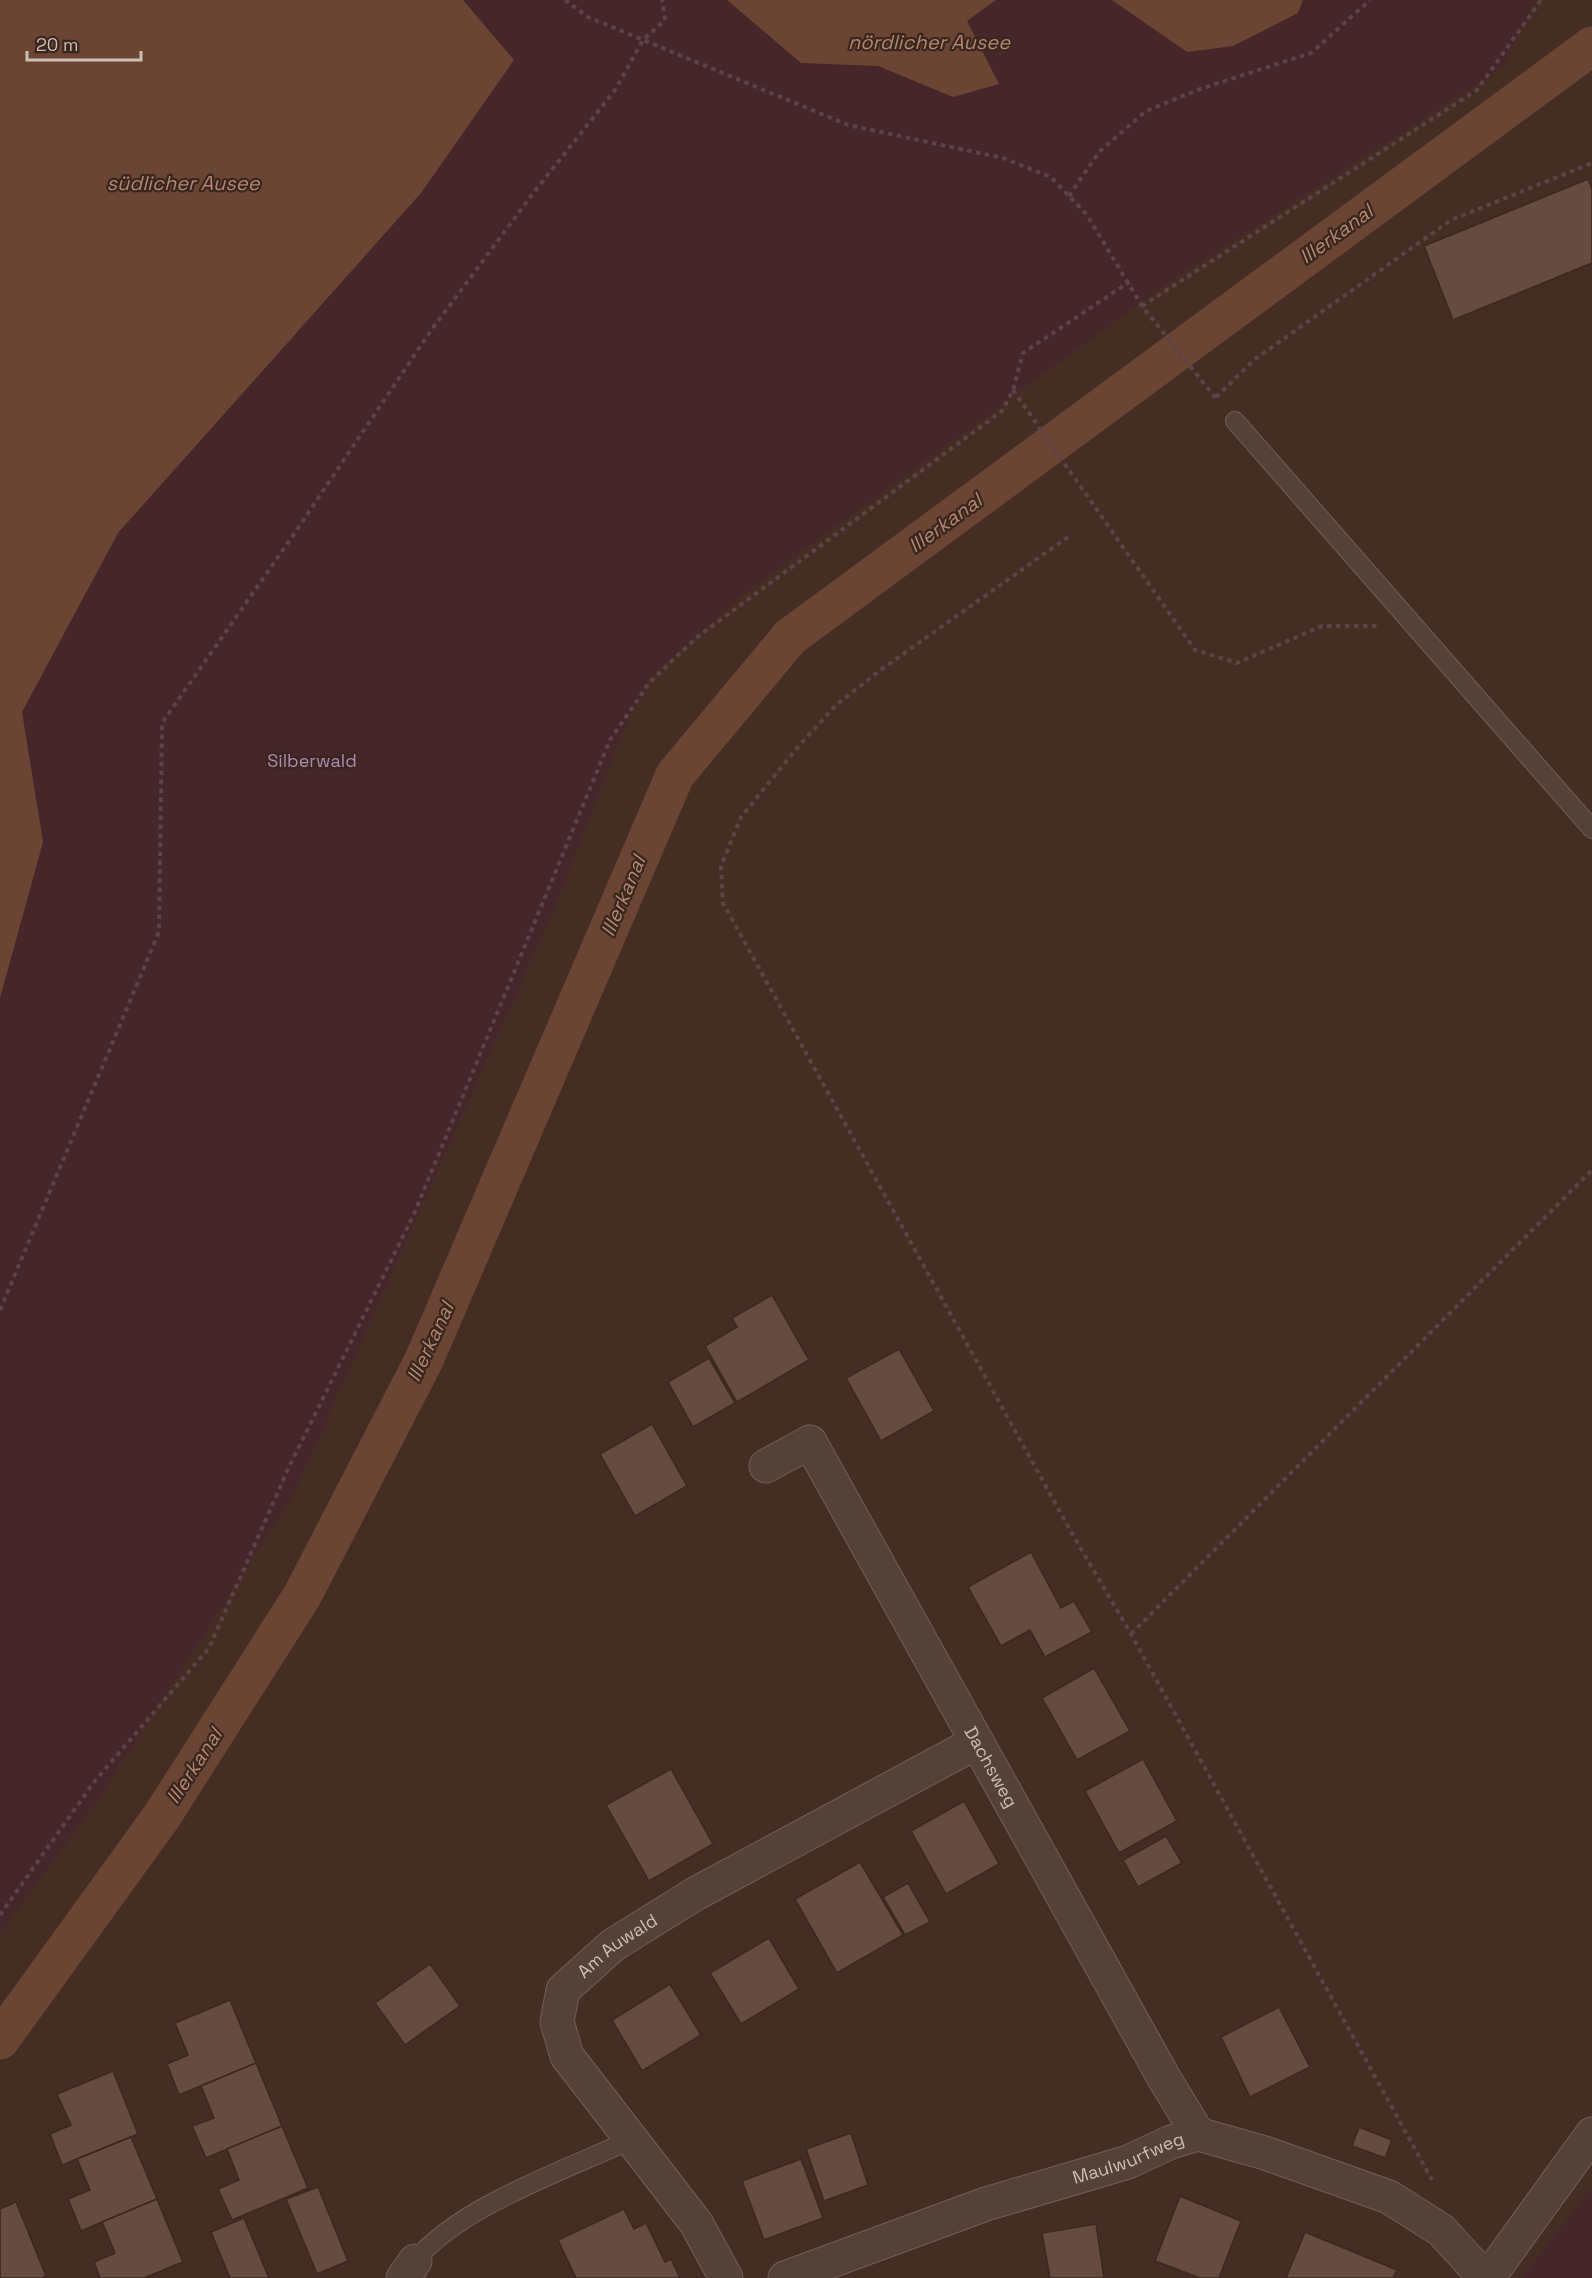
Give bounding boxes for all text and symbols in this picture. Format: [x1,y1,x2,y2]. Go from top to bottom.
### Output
scale bar [27,24,141,62]
water label: nördlicher Ausee [848,29,1011,55]
text: 20 m [36,33,79,56]
water label: südlicher Ausee [107,170,261,196]
water label: Illerkanal [1294,197,1380,269]
water label: Illerkanal [903,486,989,558]
park label: Silberwald [267,749,357,772]
water label: Illerkanal [594,850,652,940]
water label: Illerkanal [400,1296,461,1386]
water label: Illerkanal [160,1722,229,1809]
street label: Dachsweg [959,1722,1023,1811]
street label: Am Auwald [572,1908,661,1983]
street label: Maulwurfweg [1070,2127,1187,2189]

